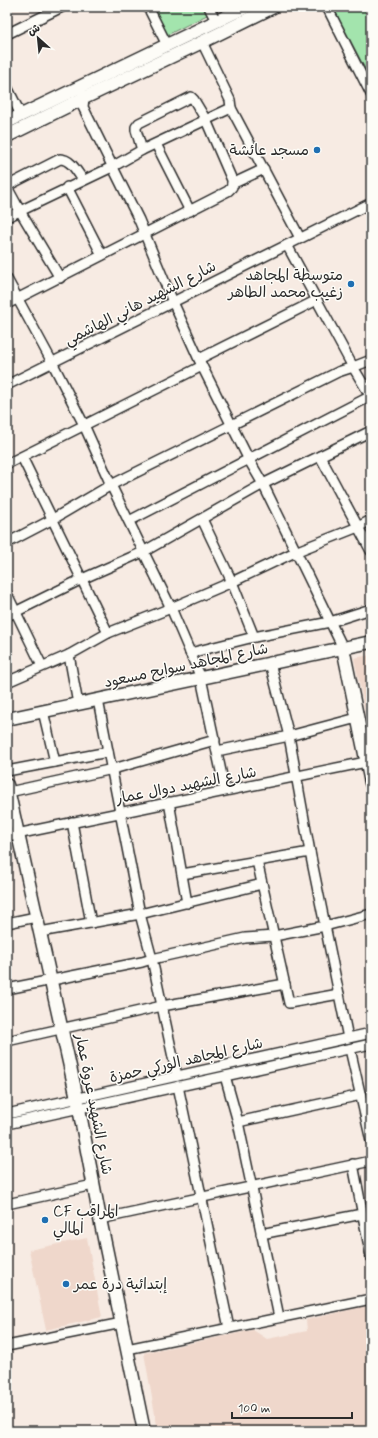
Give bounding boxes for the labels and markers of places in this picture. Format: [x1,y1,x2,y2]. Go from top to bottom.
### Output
place label: مسجد عائشة [229,141,309,161]
marker: مسجد عائشة [312,145,322,155]
place label: متوسطة المجاهد زغيب محمد الطاهر [226,266,343,303]
marker: متوسطة المجاهد زغيب محمد الطاهر [346,279,356,289]
place label: CF المراقب المالي [53,1202,119,1241]
marker: CF المراقب المالي [40,1215,50,1225]
place label: إبتدائية درة عمر [72,1275,167,1295]
marker: إبتدائية درة عمر [61,1279,71,1289]

